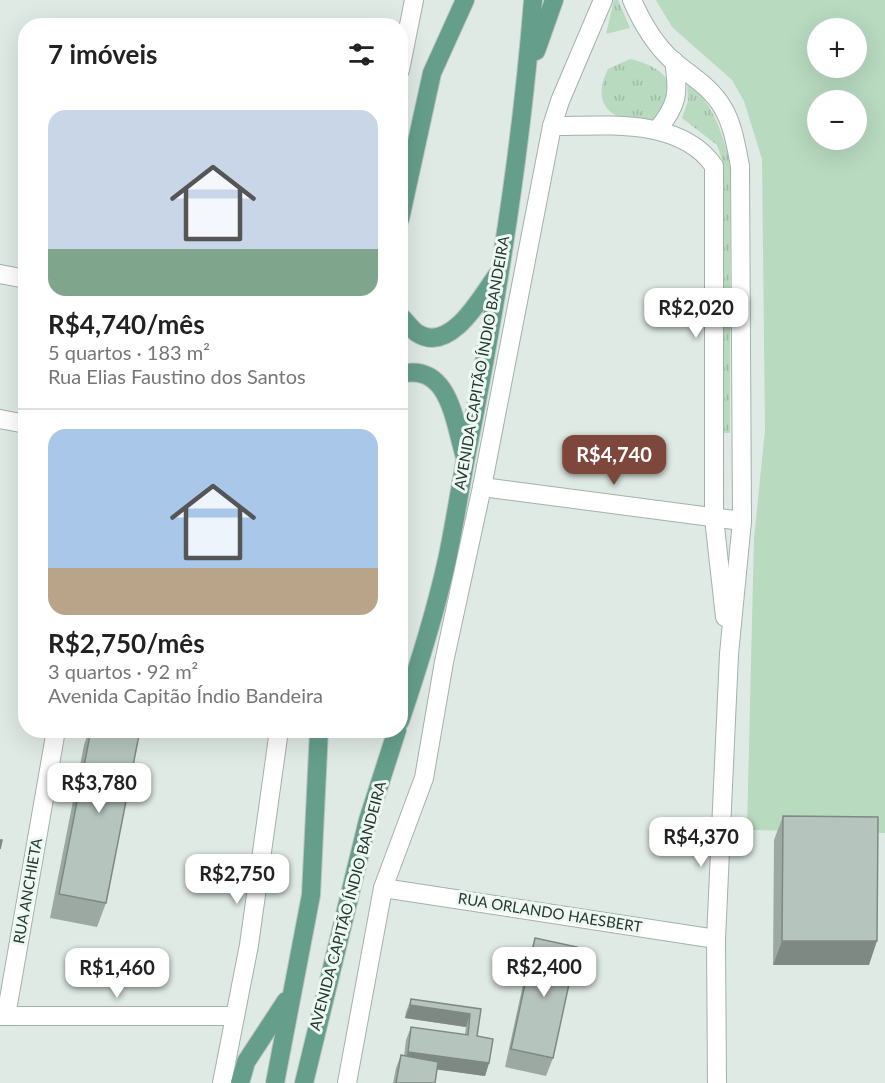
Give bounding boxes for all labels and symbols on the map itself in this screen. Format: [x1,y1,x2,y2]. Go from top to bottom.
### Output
street label: AVENIDA CAPITÃO ÍNDIO BANDEIRA [450,234,512,491]
pin: R$2,020 [641,288,751,339]
pin: R$4,740 [559,435,669,486]
pin: R$3,780 [44,763,154,814]
street label: AVENIDA CAPITÃO ÍNDIO BANDEIRA [305,778,389,1032]
pin: R$4,370 [646,817,756,868]
street label: RUA ANCHIETA [9,836,45,945]
pin: R$2,750 [182,854,292,905]
street label: RUA ORLANDO HAESBERT [457,889,644,935]
pin: R$2,400 [489,947,599,998]
pin: R$1,460 [62,948,172,999]

